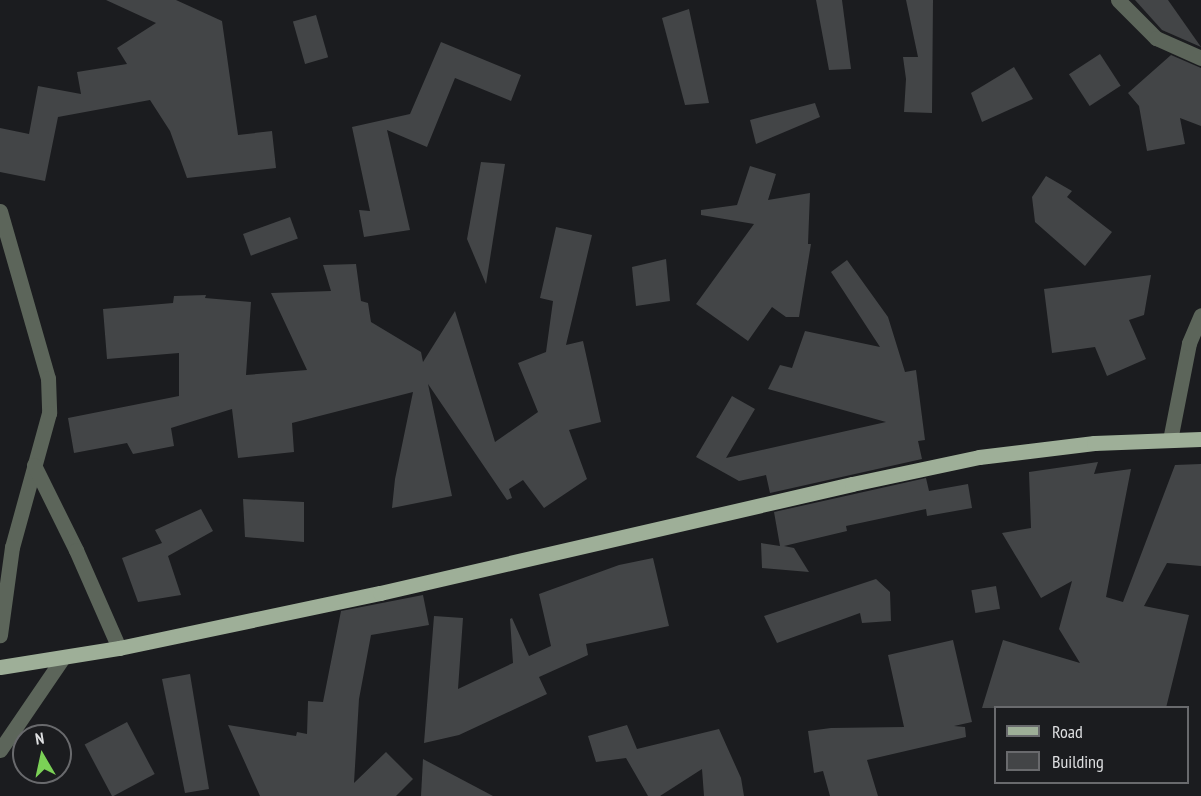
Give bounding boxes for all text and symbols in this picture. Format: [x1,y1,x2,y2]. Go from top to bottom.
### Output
legend [994,706,1189,784]
text: Road [1052,720,1083,743]
north arrow [12,724,72,784]
text: N [34,728,45,749]
text: Building [1052,750,1104,773]

